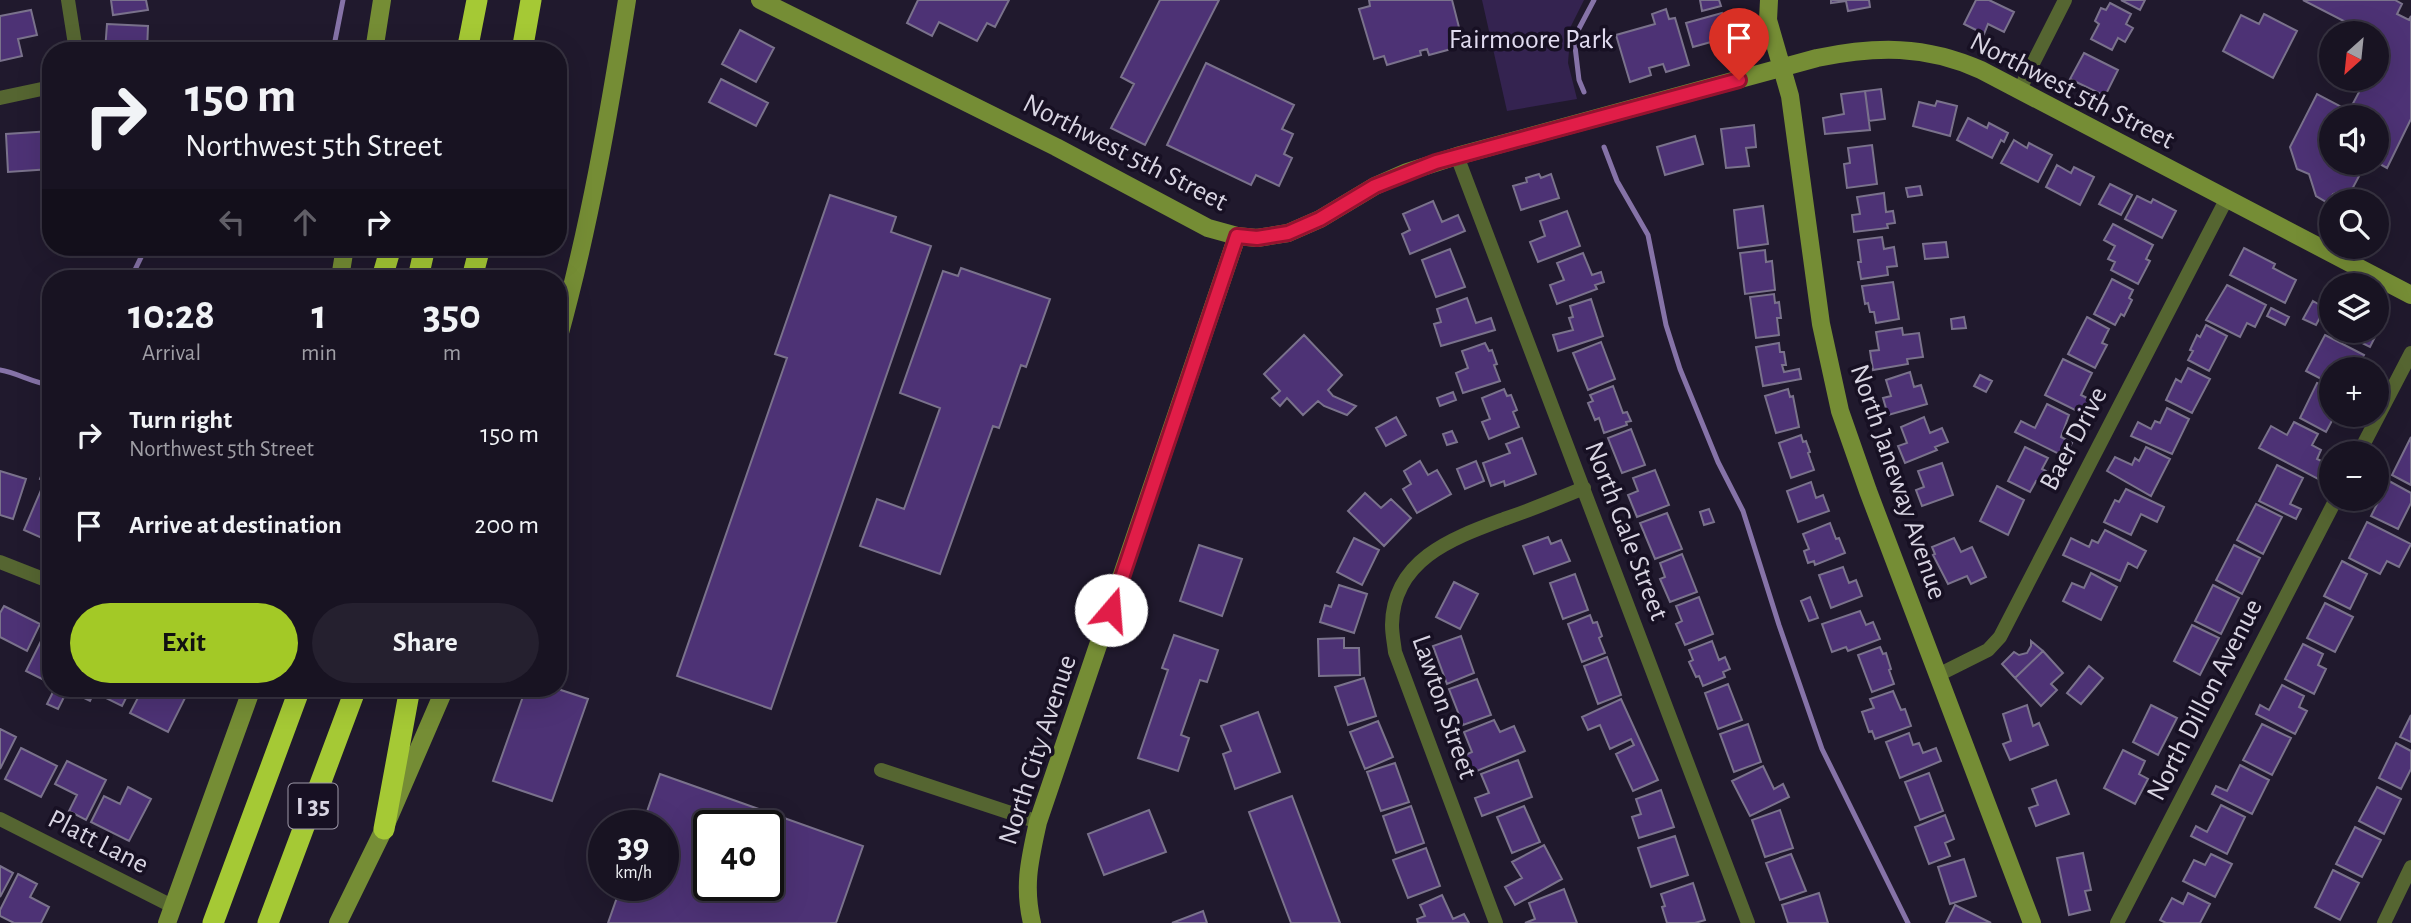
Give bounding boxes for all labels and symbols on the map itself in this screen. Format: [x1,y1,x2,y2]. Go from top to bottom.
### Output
pin [1709,8,1769,80]
north arrow [2319,21,2389,91]
park label: Fairmoore Park [1449,26,1614,54]
street label: Northwest 5th Street [1965,27,2179,155]
street label: Northwest 5th Street [1018,89,1232,217]
street label: North Janeway Avenue [1845,361,1951,603]
street label: Baer Drive [2035,383,2113,495]
street label: North Gale Street [1579,438,1673,624]
position arrow [1074,573,1148,647]
street label: North Dillon Avenue [2142,595,2268,805]
street label: Lawton Street [1406,631,1482,783]
street label: North City Avenue [994,652,1082,848]
road number: I 35 [288,784,338,828]
street label: Platt Lane [43,805,153,879]
speed limit sign: 40 [693,810,784,901]

